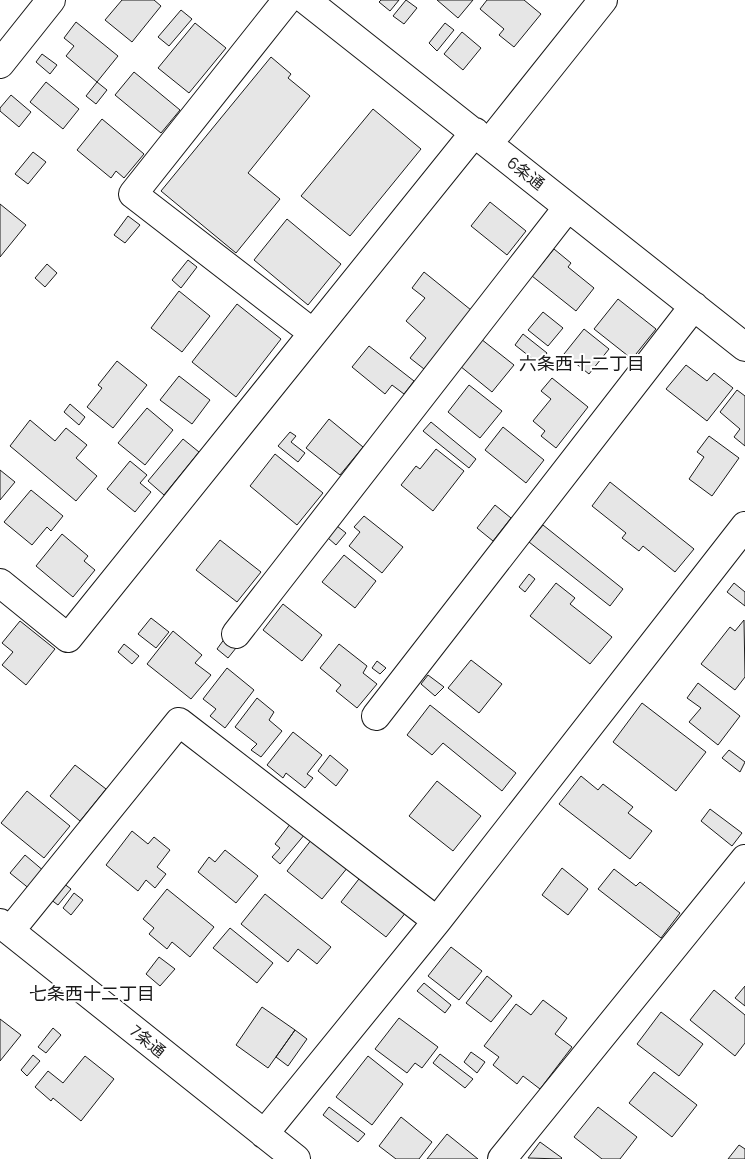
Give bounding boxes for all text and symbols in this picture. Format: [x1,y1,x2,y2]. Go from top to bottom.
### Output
street label: 6条通 [503,151,549,195]
district label: 六条西十二丁目 [519,351,645,375]
district label: 七条西十二丁目 [29,981,155,1005]
street label: 7条通 [126,1020,170,1062]

